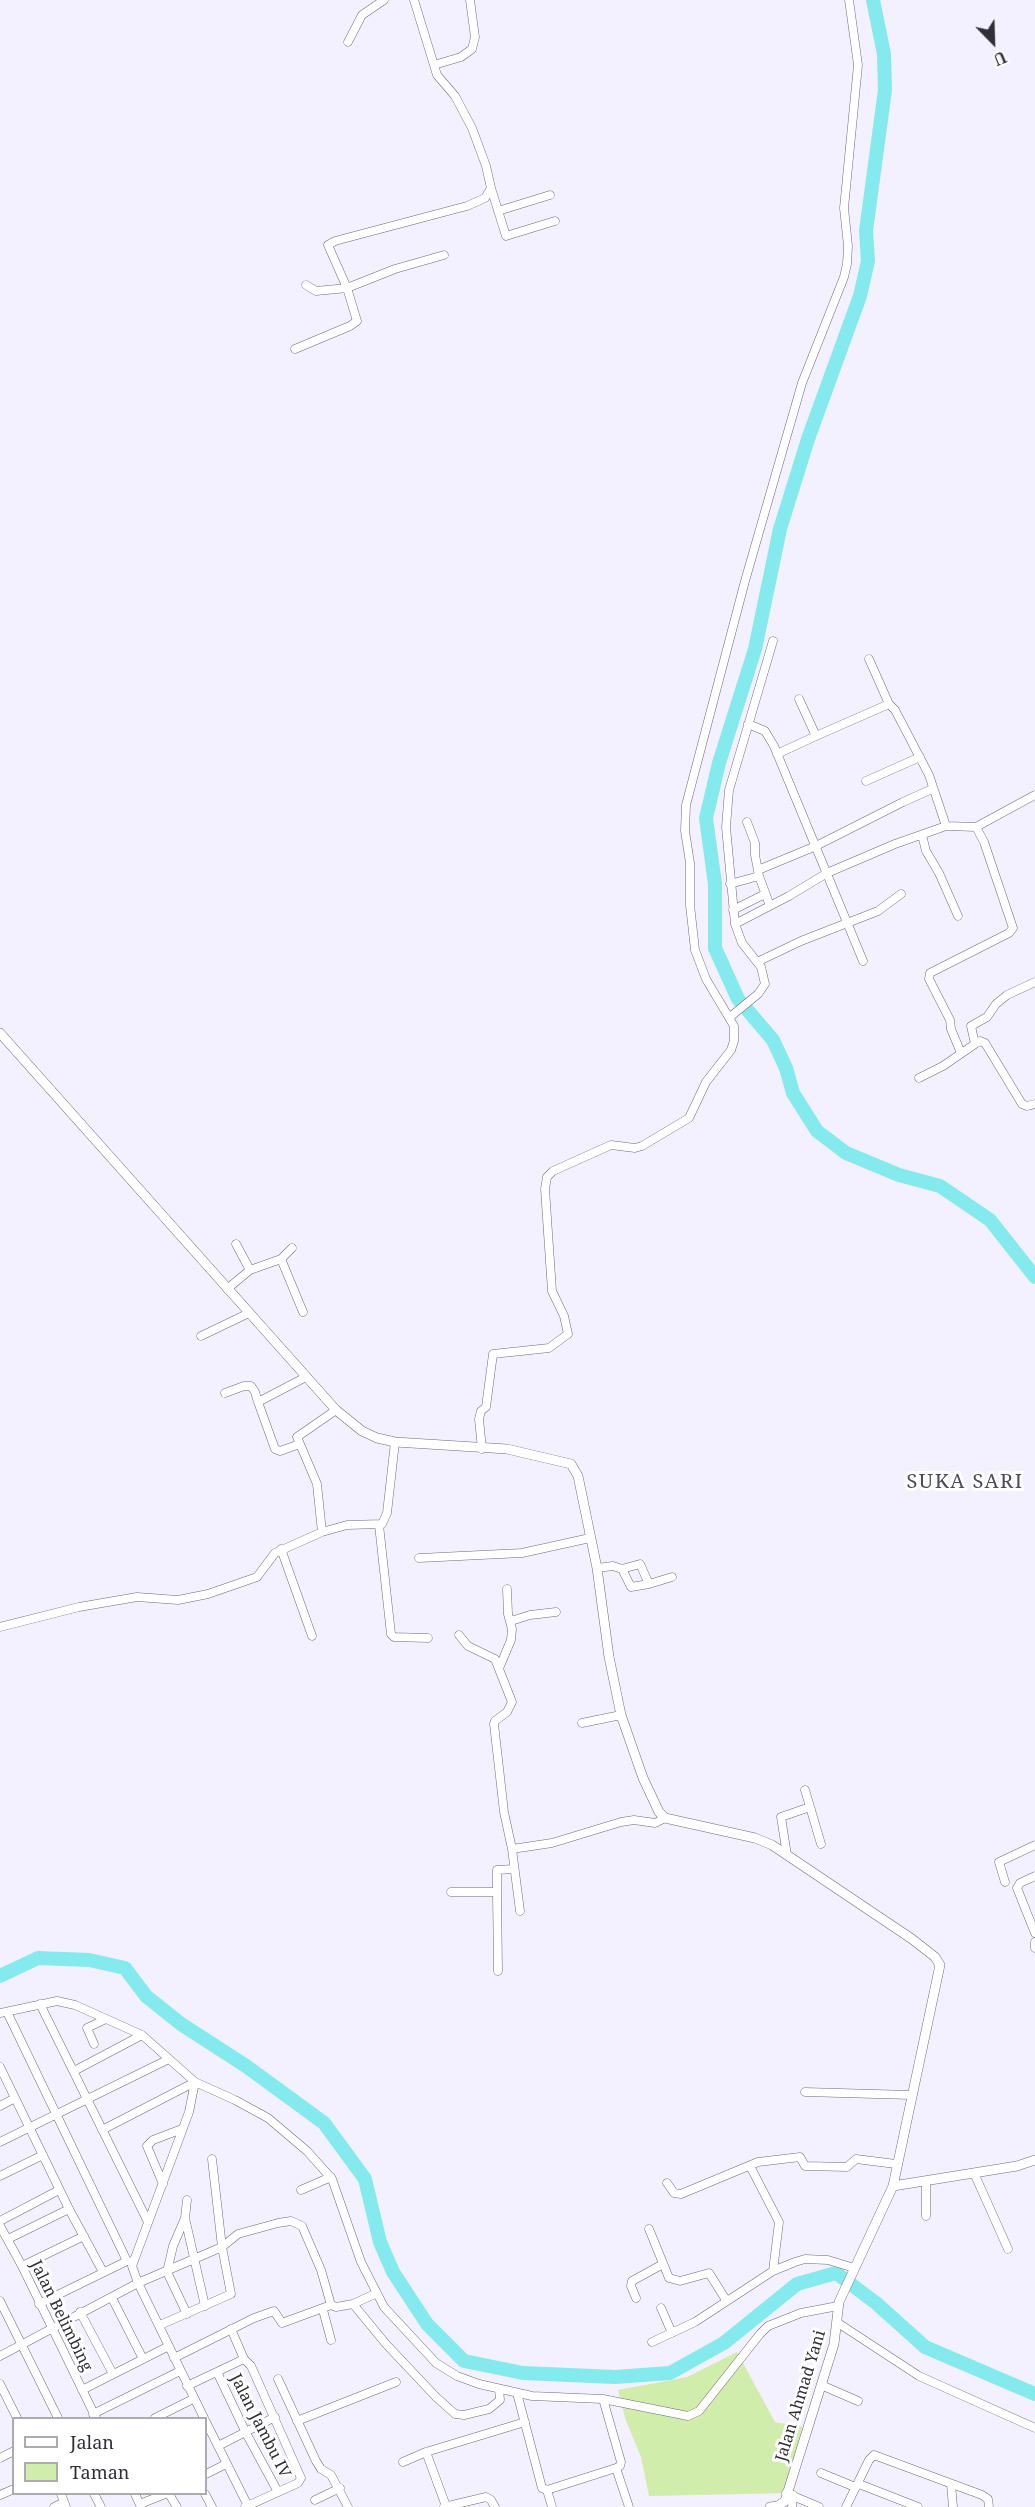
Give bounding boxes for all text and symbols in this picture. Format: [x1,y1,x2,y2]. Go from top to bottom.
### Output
north arrow [963,12,1023,72]
text: U [990,46,1010,71]
district label: SUKA SARI [906,1470,1024,1494]
street label: Jalan Belimbing [26,2257,96,2375]
street label: Jalan Ahmad Yani [772,2328,830,2464]
street label: Jalan Jambu IV [226,2371,294,2481]
legend [12,2417,207,2495]
text: Jalan [70,2430,114,2454]
text: Taman [70,2460,129,2484]

